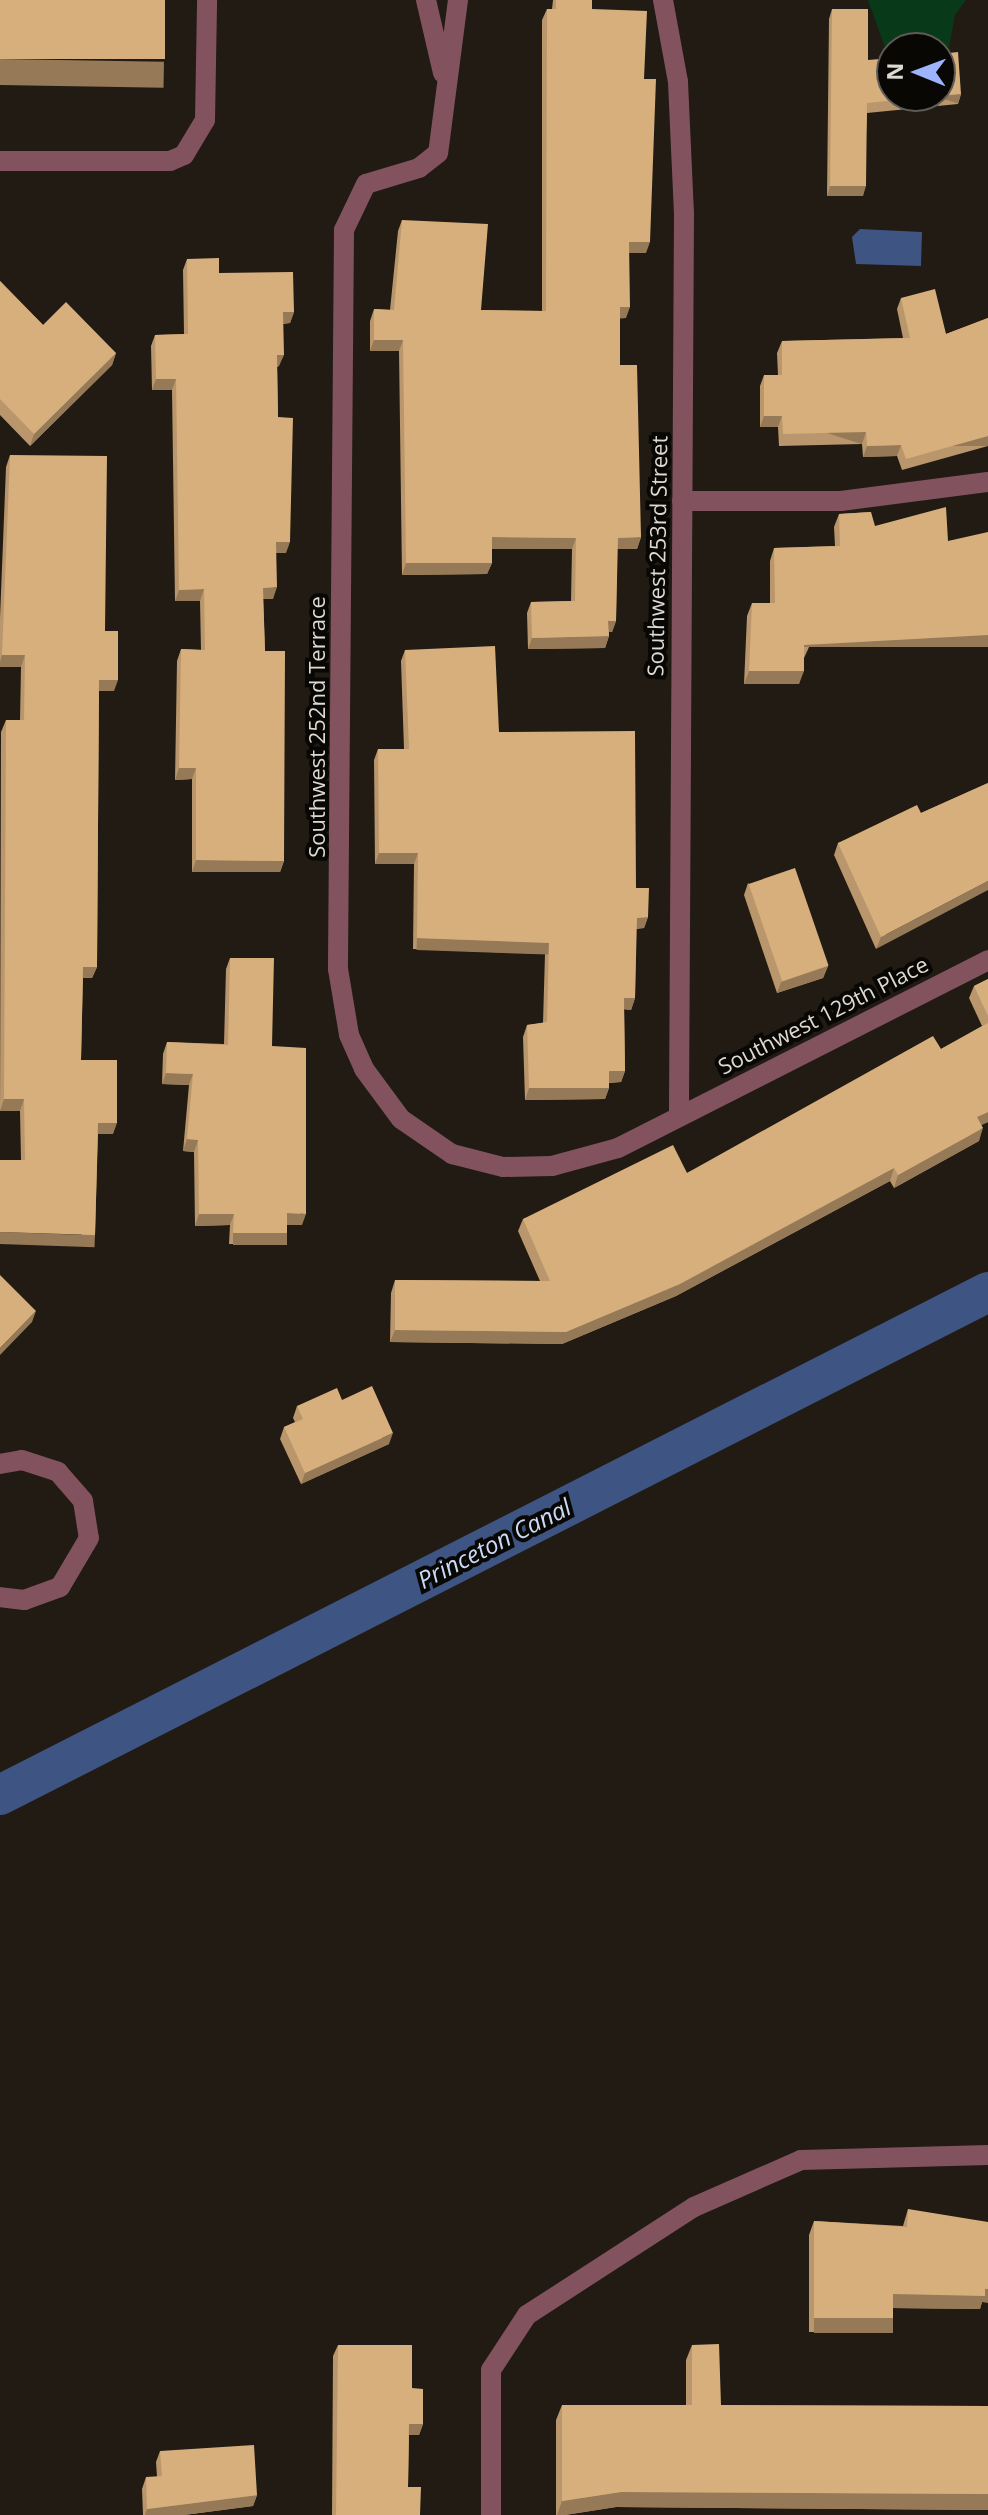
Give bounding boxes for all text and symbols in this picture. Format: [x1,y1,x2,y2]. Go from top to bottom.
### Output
north arrow [876,32,956,112]
text: N [879,62,909,81]
street label: Southwest 253rd Street [642,435,672,677]
street label: Southwest 252nd Terrace [304,596,330,858]
street label: Southwest 129th Place [714,951,932,1079]
water label: Princeton Canal [412,1492,576,1594]

